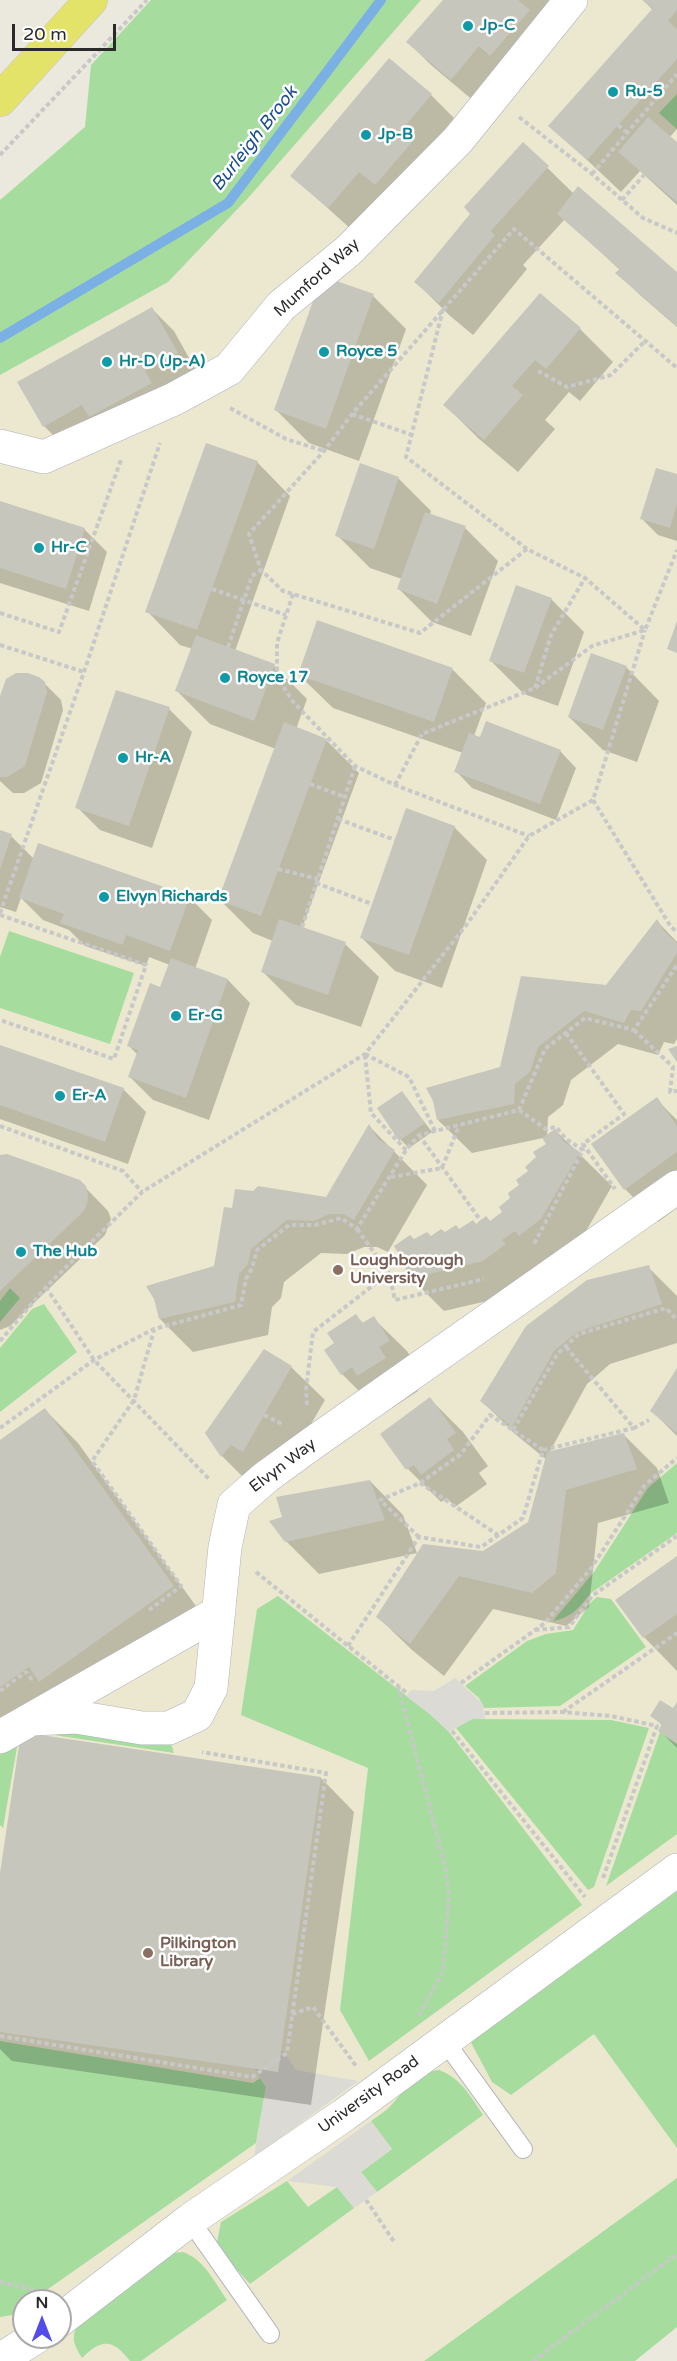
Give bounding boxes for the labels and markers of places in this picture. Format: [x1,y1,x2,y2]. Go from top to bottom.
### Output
place label: Jp-C [480,16,515,36]
marker: Jp-C [461,19,475,33]
place label: Ru-5 [625,82,663,102]
marker: Ru-5 [606,85,620,99]
place label: Jp-B [378,125,413,145]
marker: Jp-B [359,128,373,142]
place label: Royce 5 [336,342,397,362]
marker: Royce 5 [317,345,331,359]
place label: Hr-D (Jp-A) [119,352,205,372]
marker: Hr-D (Jp-A) [100,355,114,369]
place label: Hr-C [51,538,87,558]
marker: Hr-C [32,541,46,555]
place label: Royce 17 [237,668,308,688]
marker: Royce 17 [218,671,232,685]
place label: Hr-A [135,748,171,768]
marker: Hr-A [116,751,130,765]
place label: Elvyn Richards [116,887,227,907]
marker: Elvyn Richards [97,890,111,904]
place label: Er-G [188,1006,223,1026]
marker: Er-G [169,1009,183,1023]
place label: Er-A [72,1086,106,1106]
marker: Er-A [53,1089,67,1103]
place label: The Hub [33,1242,97,1262]
marker: The Hub [14,1245,28,1259]
place label: Loughborough University [350,1251,464,1289]
marker: Loughborough University [331,1263,345,1277]
place label: Pilkington Library [160,1934,237,1972]
marker: Pilkington Library [141,1946,155,1960]

